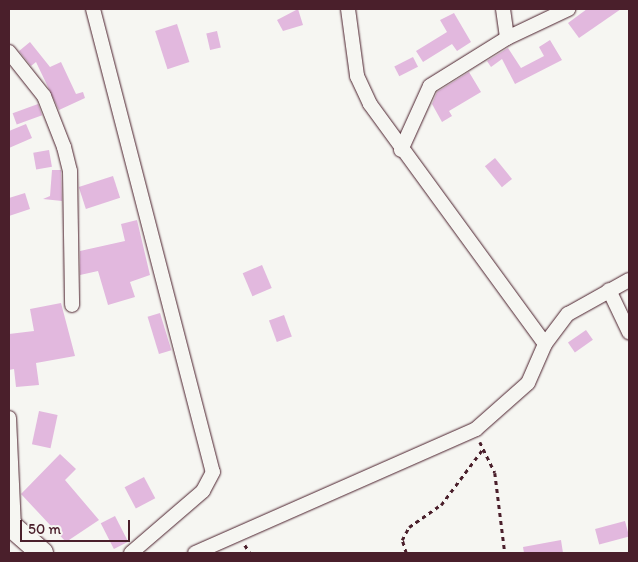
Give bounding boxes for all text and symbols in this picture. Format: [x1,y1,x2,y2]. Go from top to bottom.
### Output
scale bar [22,510,132,542]
text: 50 m [28,520,61,538]

